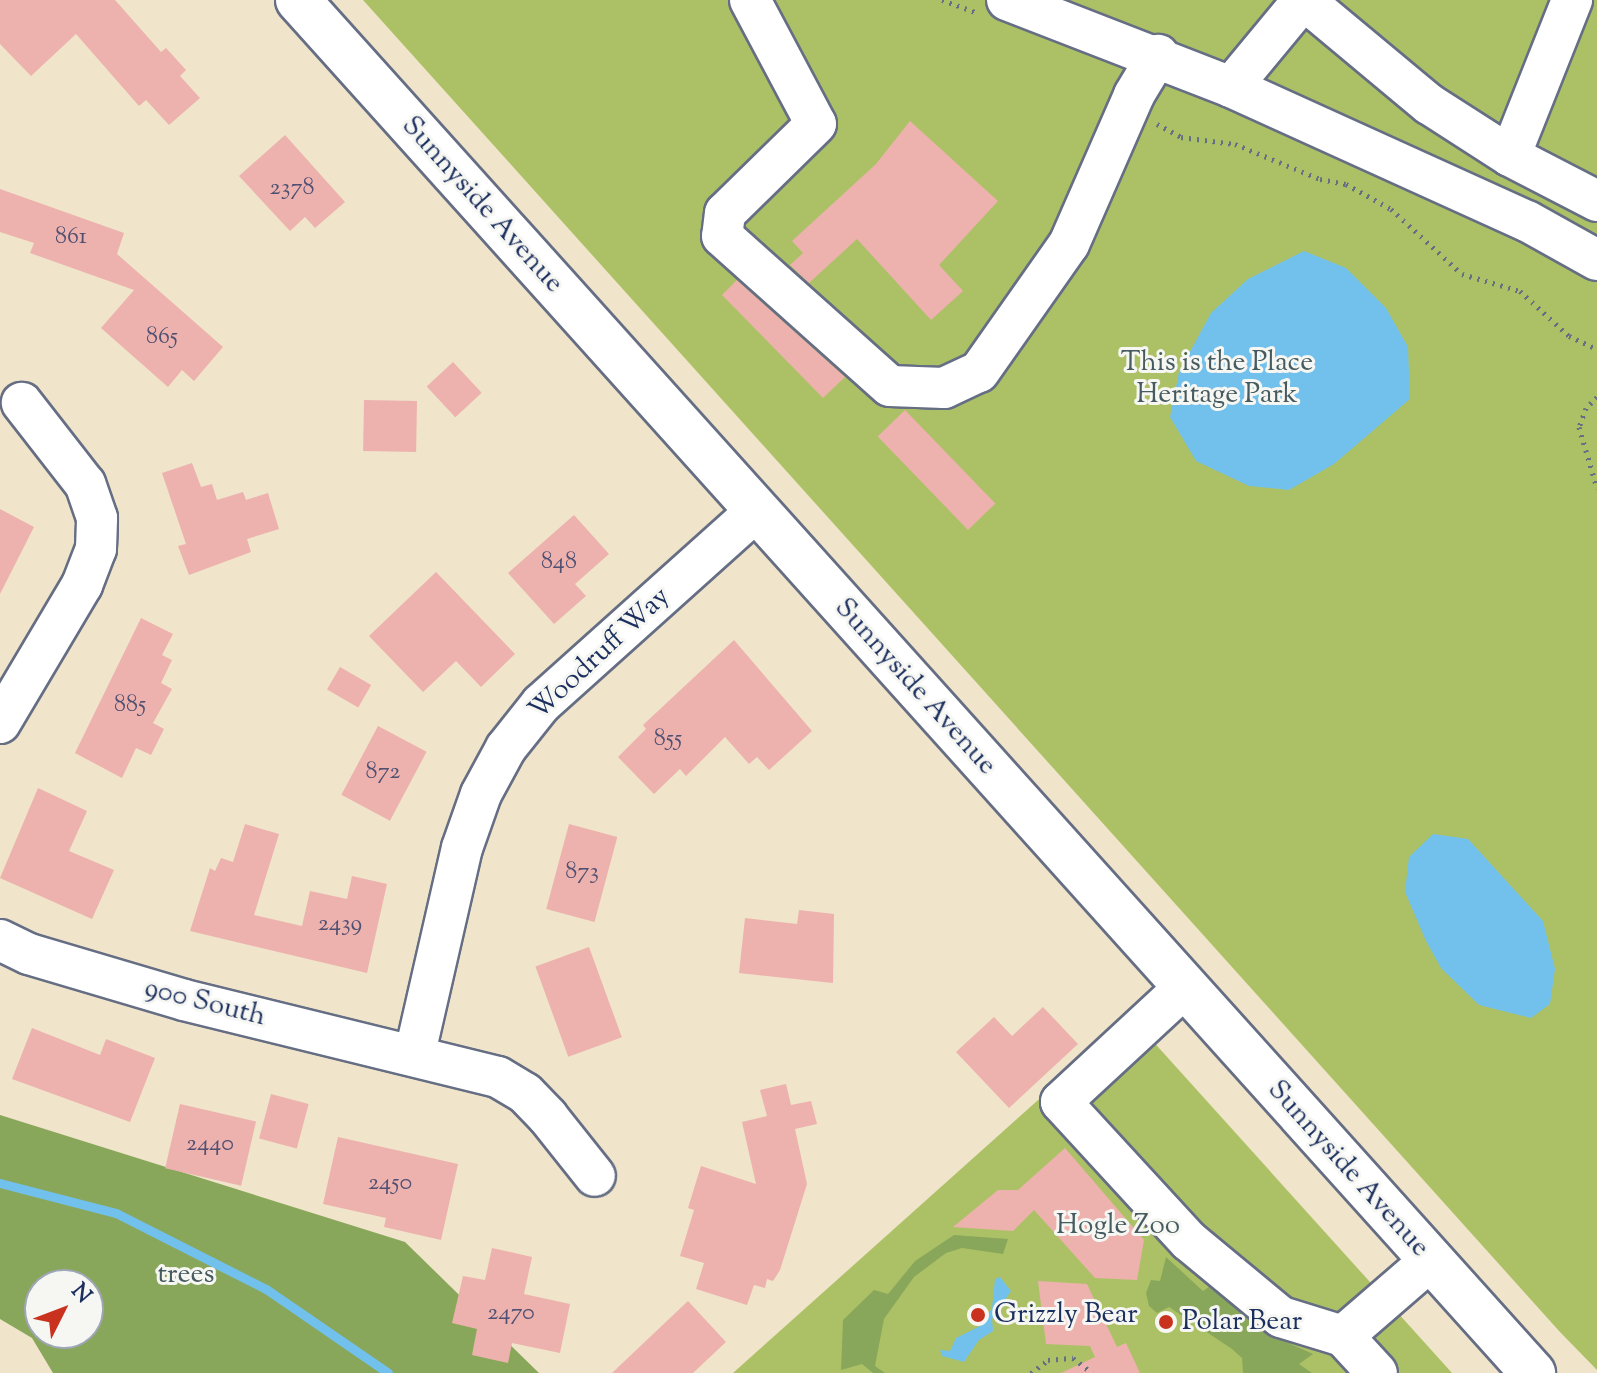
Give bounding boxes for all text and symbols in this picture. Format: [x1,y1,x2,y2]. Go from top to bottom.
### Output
street label: Sunnyside Avenue [394,110,570,300]
house number: 2378 [270,175,314,203]
house number: 861 [55,224,87,252]
house number: 865 [146,324,178,352]
park label: This is the Place Heritage Park [1121,346,1313,412]
house number: 848 [541,549,577,577]
street label: Woodruff Way [523,580,677,728]
street label: Sunnyside Avenue [827,592,1003,782]
house number: 885 [114,692,146,720]
house number: 855 [654,726,682,754]
house number: 872 [365,759,401,787]
house number: 873 [565,859,599,887]
house number: 2439 [318,911,362,939]
street label: 900 South [141,972,269,1034]
street label: Sunnyside Avenue [1260,1074,1436,1264]
house number: 2440 [186,1131,234,1159]
house number: 2450 [368,1170,412,1198]
park label: Hogle Zoo [1056,1209,1180,1243]
park label: trees [157,1258,215,1292]
north arrow [24,1269,104,1349]
text: N [63,1277,98,1312]
place label: Grizzly Bear [994,1298,1138,1332]
house number: 2470 [487,1300,535,1328]
place label: Polar Bear [1182,1305,1302,1339]
marker: Grizzly Bear [969,1306,987,1324]
marker: Polar Bear [1157,1313,1175,1331]

